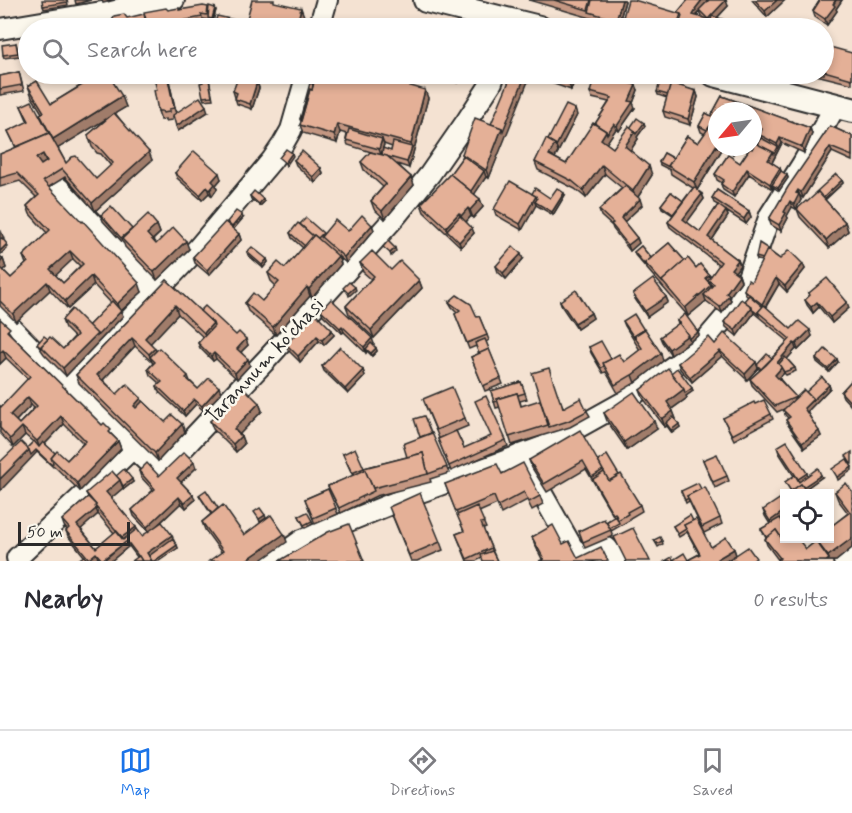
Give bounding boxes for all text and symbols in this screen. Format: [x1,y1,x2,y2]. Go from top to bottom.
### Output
search box [18,18,834,84]
icon: search [39,35,72,68]
text: Search here [87,37,198,65]
north arrow [708,102,762,156]
street label: Tarannum koʻchasi [200,292,331,430]
map controls [780,489,834,543]
button: locate [780,489,834,543]
scale bar [18,519,130,546]
text: 50 m [27,522,63,543]
text: Nearby [24,583,103,617]
text: 0 results [754,587,828,614]
tab: Map [119,744,152,801]
tab: Directions [389,744,455,801]
tab: Saved [693,744,733,801]

